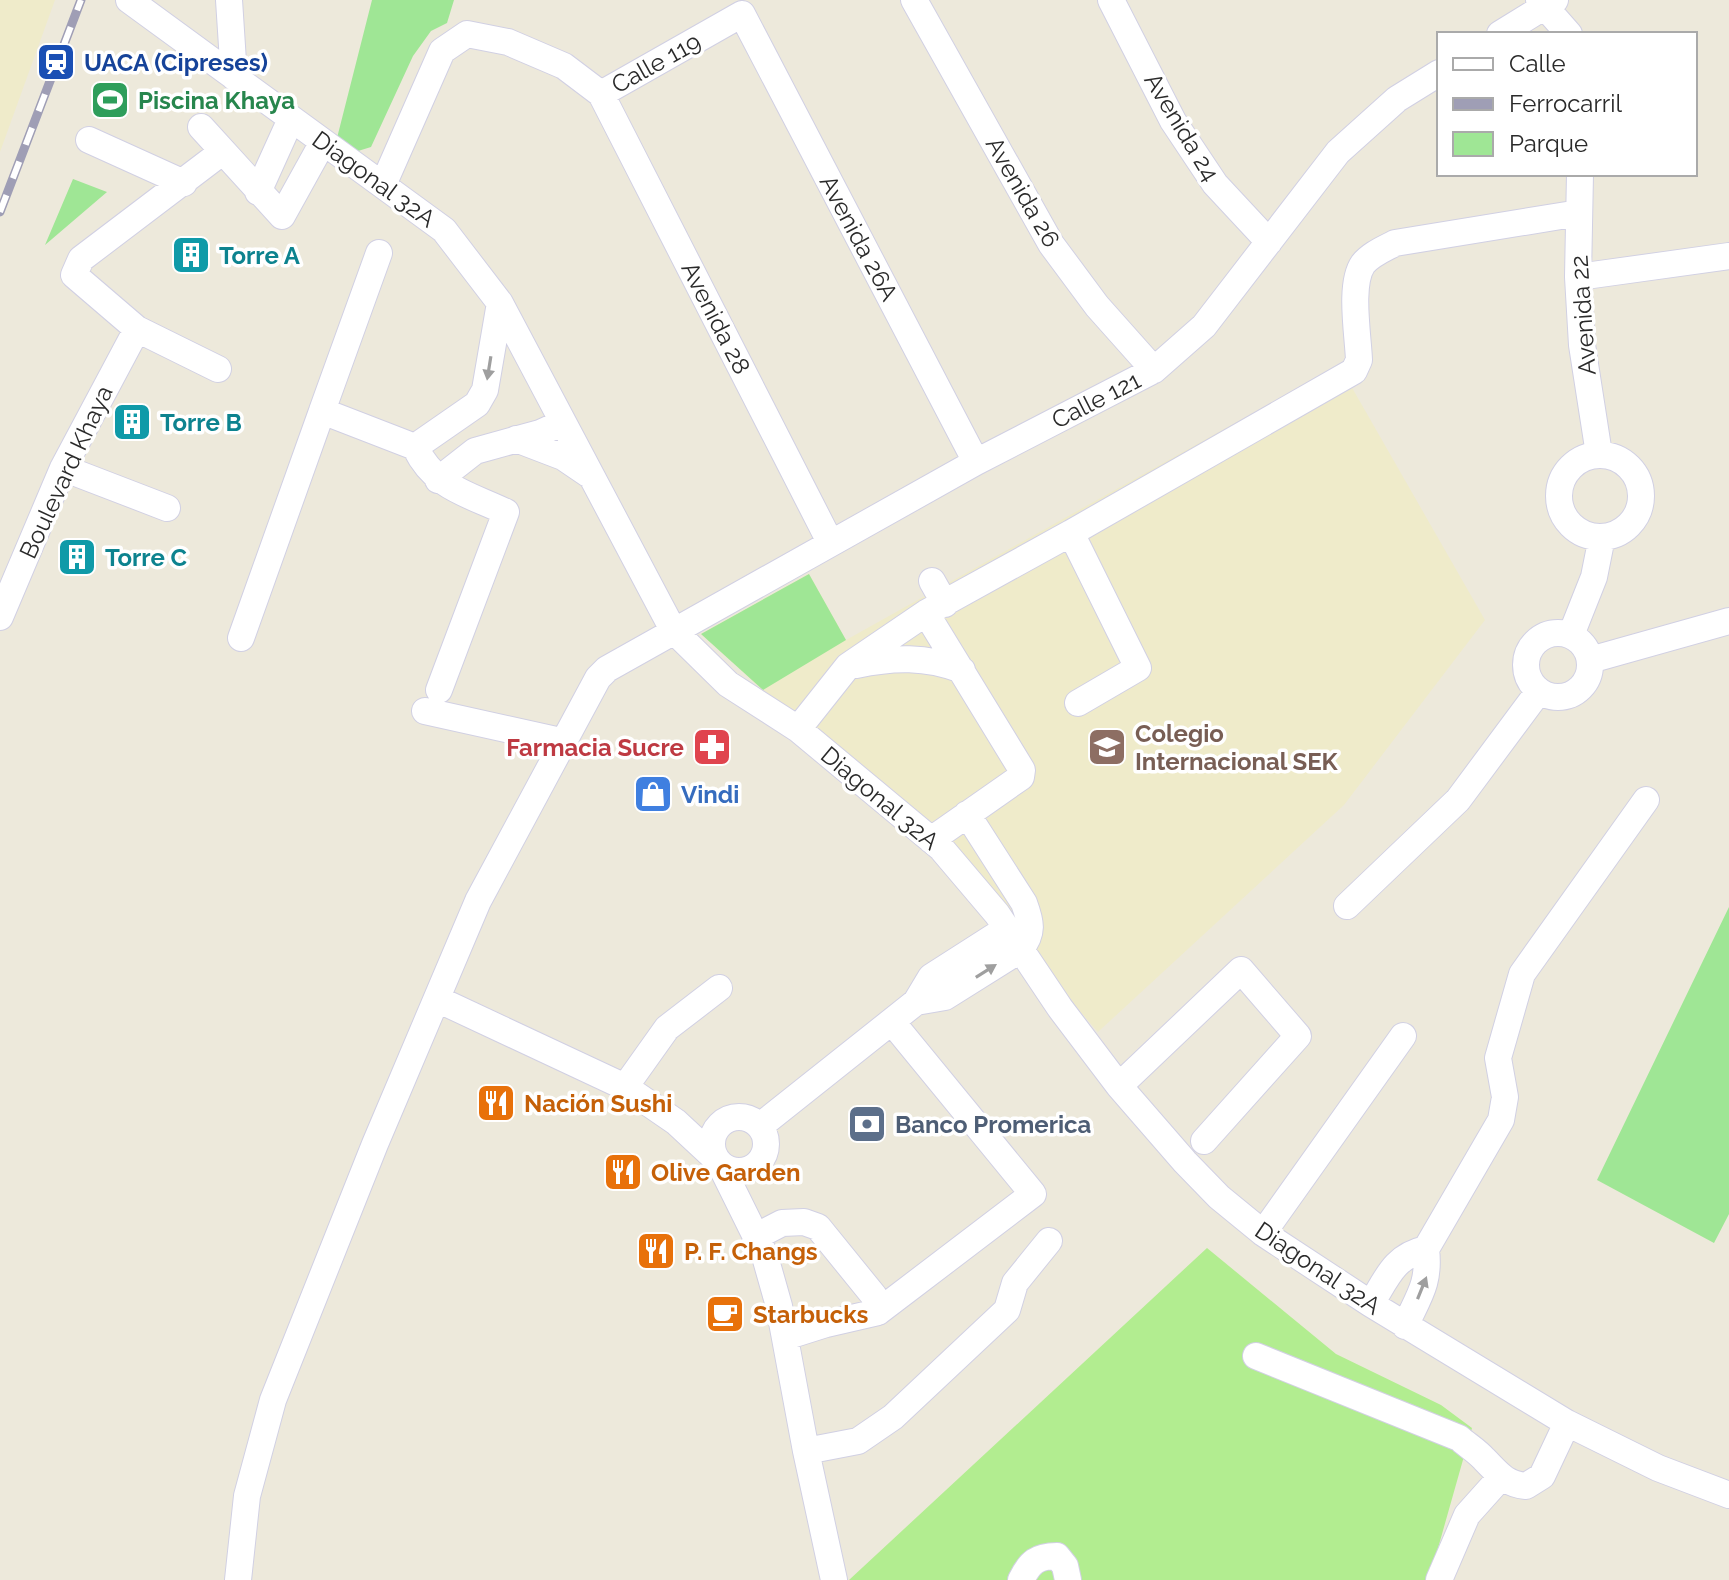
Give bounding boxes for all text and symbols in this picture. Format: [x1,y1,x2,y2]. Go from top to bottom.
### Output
street label: Calle 119 [606,27,706,99]
legend [1437,32,1697,176]
station icon: UACA (Cipreses) [35,41,77,83]
place label: UACA (Cipreses) [84,48,268,77]
text: Calle [1509,49,1566,78]
street label: Avenida 24 [1138,68,1226,186]
sports icon: Piscina Khaya [89,79,131,121]
place label: Piscina Khaya [138,86,295,115]
text: Ferrocarril [1509,89,1623,118]
street label: Diagonal 32A [307,125,441,233]
text: Parque [1509,129,1588,158]
street label: Avenida 26 [980,132,1066,252]
street label: Avenida 26A [814,170,904,306]
building icon: Torre A [170,234,212,276]
place label: Torre A [219,241,301,270]
street label: Avenida 22 [1564,254,1602,376]
street label: Avenida 28 [675,257,757,379]
one-way arrow [482,356,495,381]
street label: Calle 121 [1047,365,1145,435]
street label: Boulevard Khaya [13,381,119,563]
building icon: Torre B [111,401,153,443]
place label: Torre B [160,408,242,437]
building icon: Torre C [56,536,98,578]
place label: Torre C [105,543,188,572]
place label: Colegio Internacional SEK [1135,719,1339,776]
pharmacy icon: Farmacia Sucre [691,726,733,768]
school or university icon: Colegio Internacional SEK [1086,726,1128,768]
place label: Farmacia Sucre [506,733,684,762]
street label: Diagonal 32A [815,740,945,856]
shop icon: Vindi [632,773,674,815]
place label: Vindi [681,780,739,809]
one-way arrow [975,965,997,979]
restaurant icon: Nación Sushi [475,1082,517,1124]
place label: Nación Sushi [524,1089,672,1118]
bank icon: Banco Promerica [846,1103,888,1145]
place label: Banco Promerica [895,1110,1092,1139]
restaurant icon: Olive Garden [602,1151,644,1193]
place label: Olive Garden [651,1158,800,1187]
street label: Diagonal 32A [1250,1215,1386,1321]
restaurant icon: P. F. Changs [635,1230,677,1272]
place label: P. F. Changs [684,1237,818,1266]
one-way arrow [1416,1276,1429,1300]
cafe icon: Starbucks [704,1293,746,1335]
place label: Starbucks [753,1300,869,1329]

